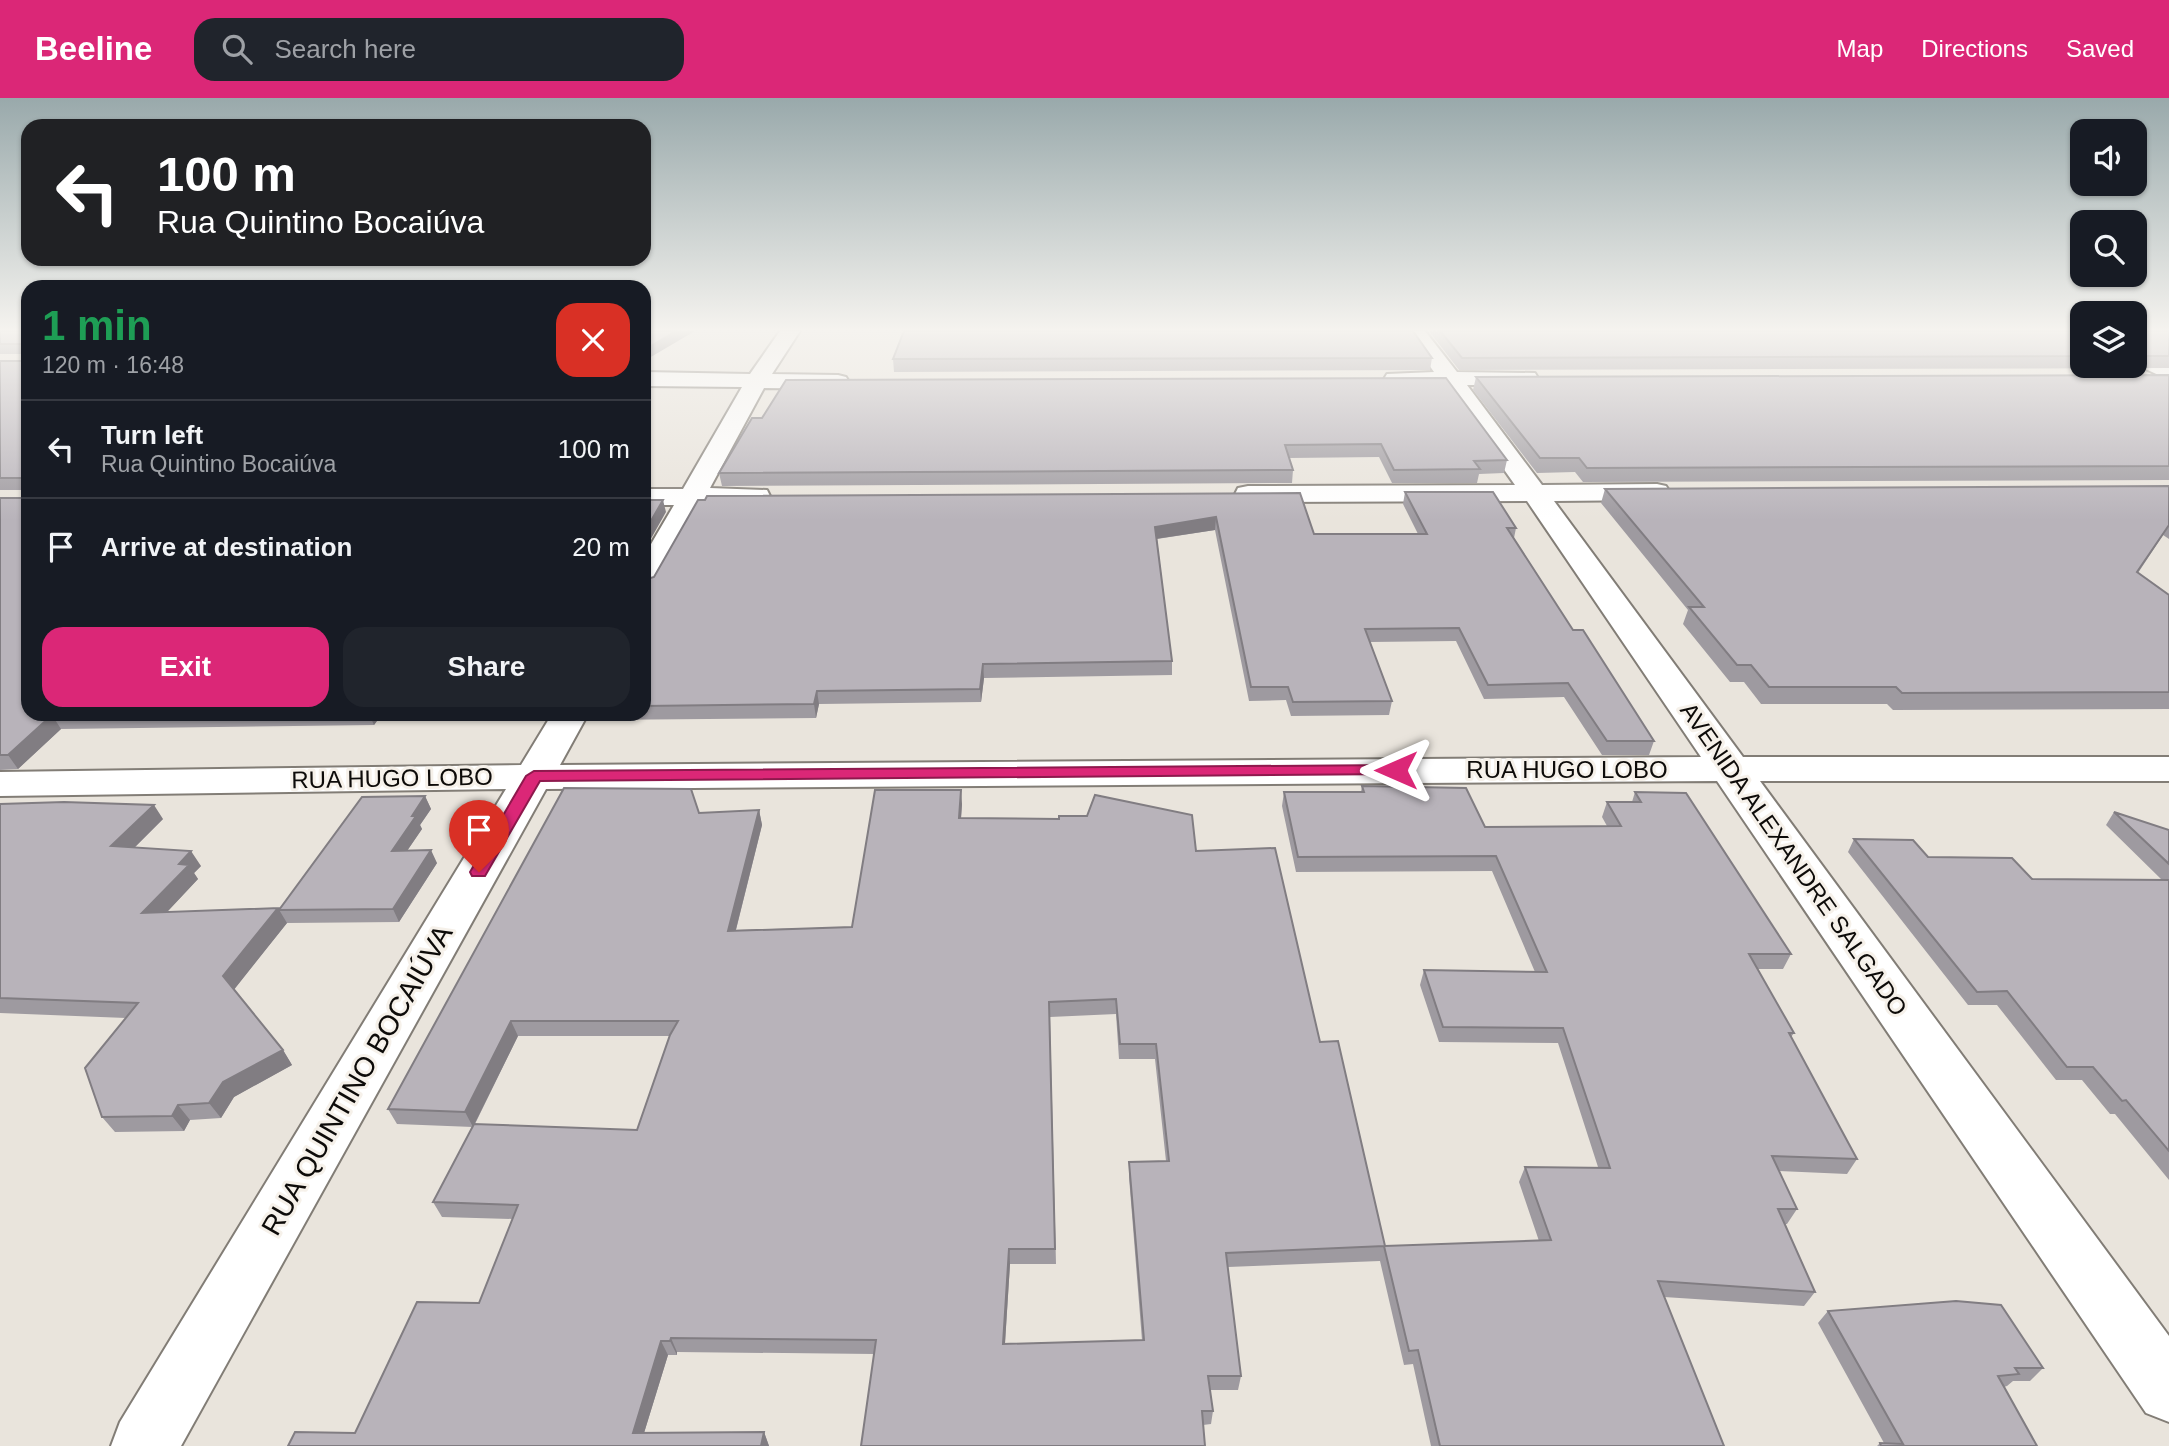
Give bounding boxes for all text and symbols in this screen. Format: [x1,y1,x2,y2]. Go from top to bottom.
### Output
search box [194,18,684,81]
text: Beeline [35,30,152,67]
icon: search [218,30,256,68]
text: Search here [274,34,416,64]
text: Map [1837,35,1883,62]
text: Directions [1921,35,2028,62]
text: Saved [2066,35,2134,62]
map controls [2070,119,2147,378]
button: sound [2070,119,2147,196]
icon: left [42,147,133,238]
text: 100 m [157,147,296,201]
text: Rua Quintino Bocaiúva [157,204,484,240]
button: search [2070,210,2147,287]
button: layers [2070,301,2147,378]
text: 1 min [42,302,152,349]
button: close [556,303,630,377]
text: 120 m · 16:48 [42,352,184,378]
text: Turn left [101,420,203,450]
icon: left [42,430,80,468]
text: 100 m [558,434,630,464]
text: Rua Quintino Bocaiúva [101,451,336,477]
icon: arrive [42,528,80,566]
text: Arrive at destination [101,532,352,562]
text: 20 m [572,532,630,562]
button: Exit [42,627,329,707]
button: Share [343,627,630,707]
street label: AVENIDA ALEXANDRE SALGADO [1675,697,1913,1021]
position arrow [1359,733,1433,807]
street label: RUA HUGO LOBO [1466,756,1668,783]
street label: RUA HUGO LOBO [291,763,493,793]
pin [449,800,509,872]
icon: arrive [460,811,498,849]
street label: RUA QUINTINO BOCAIÚVA [255,919,459,1240]

